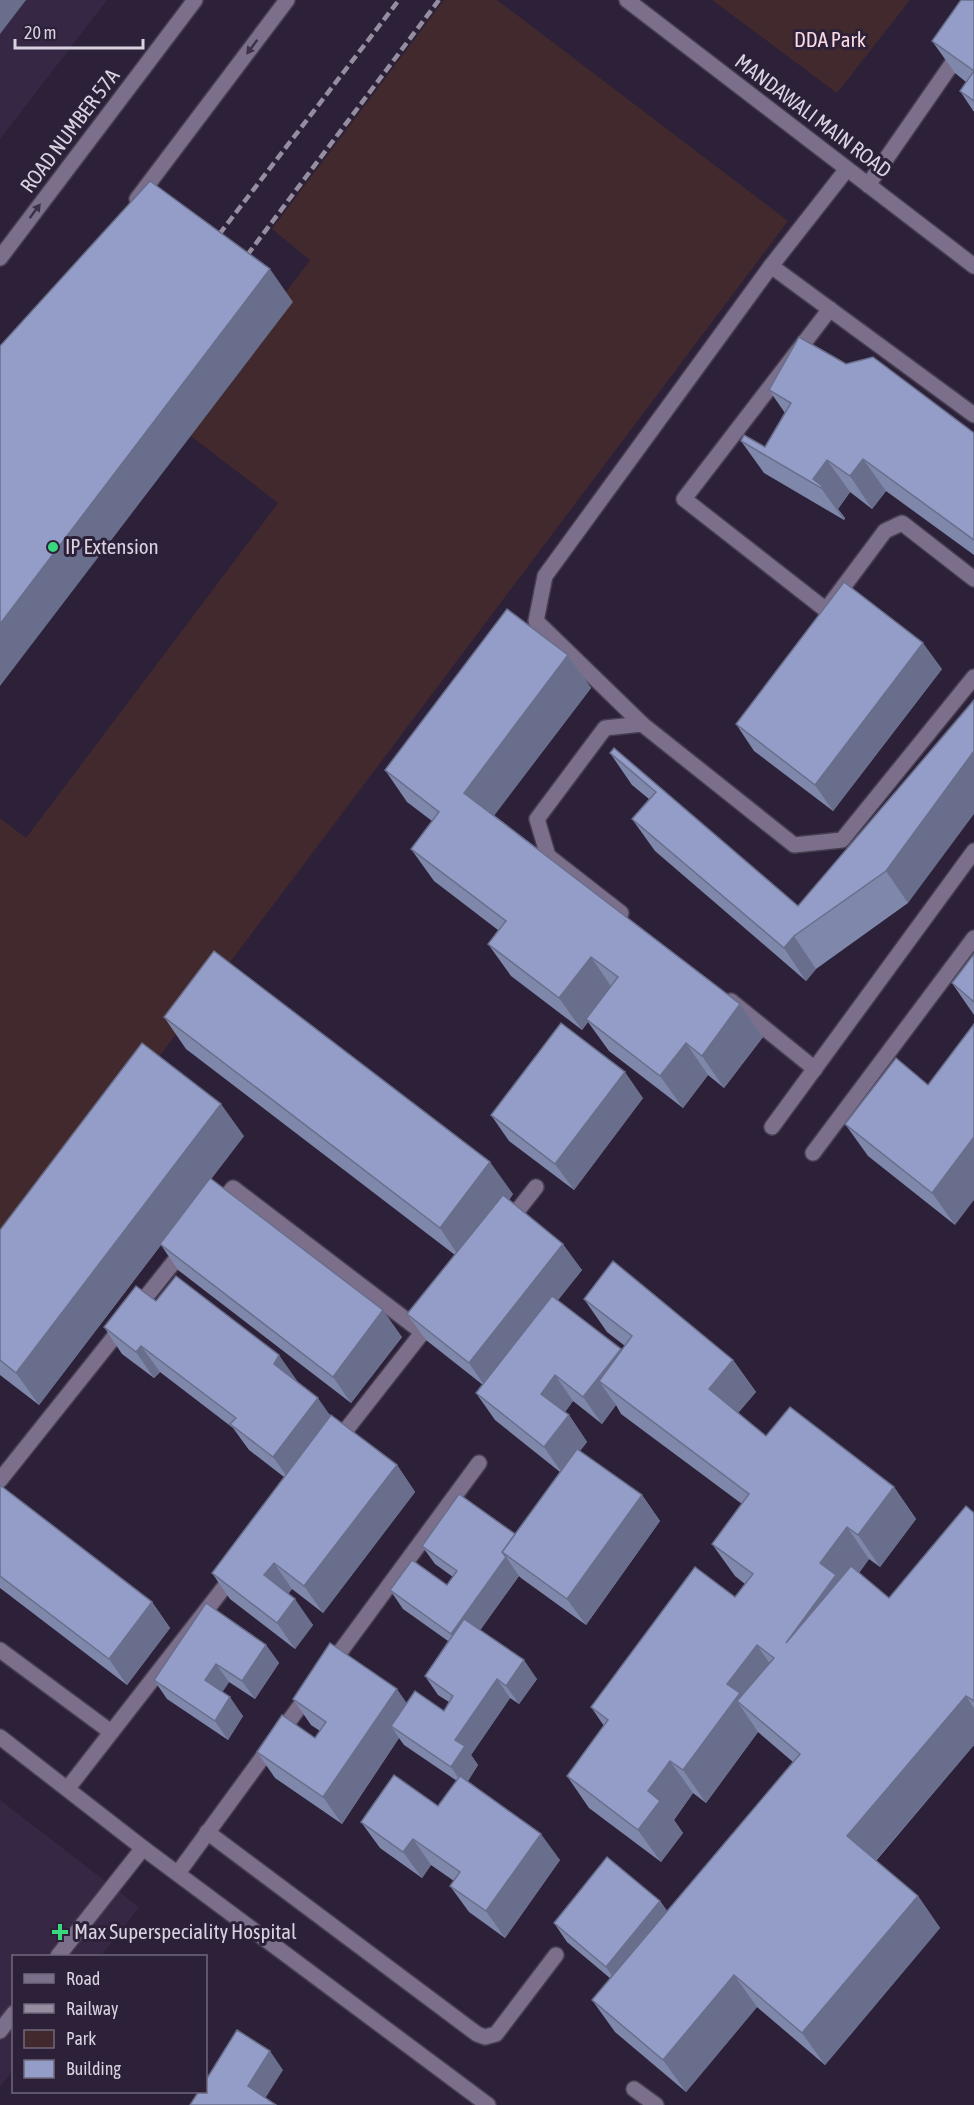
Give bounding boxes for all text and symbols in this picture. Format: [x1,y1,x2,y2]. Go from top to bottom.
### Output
scale bar [15,12,142,50]
text: 20 m [24,22,56,43]
park label: DDA Park [794,27,866,51]
one-way arrow [246,38,258,54]
street label: MANDAWALI MAIN ROAD [731,49,896,182]
street label: ROAD NUMBER 57A [15,63,124,197]
one-way arrow [29,203,42,219]
place label: IP Extension [65,534,159,558]
marker: IP Extension [46,540,60,554]
place label: Max Superspeciality Hospital [74,1919,297,1943]
marker: Max Superspeciality Hospital [51,1923,69,1941]
legend [12,1955,207,2093]
text: Road [66,1968,100,1989]
text: Railway [66,1998,118,2019]
text: Park [66,2028,96,2049]
text: Building [66,2058,121,2079]

